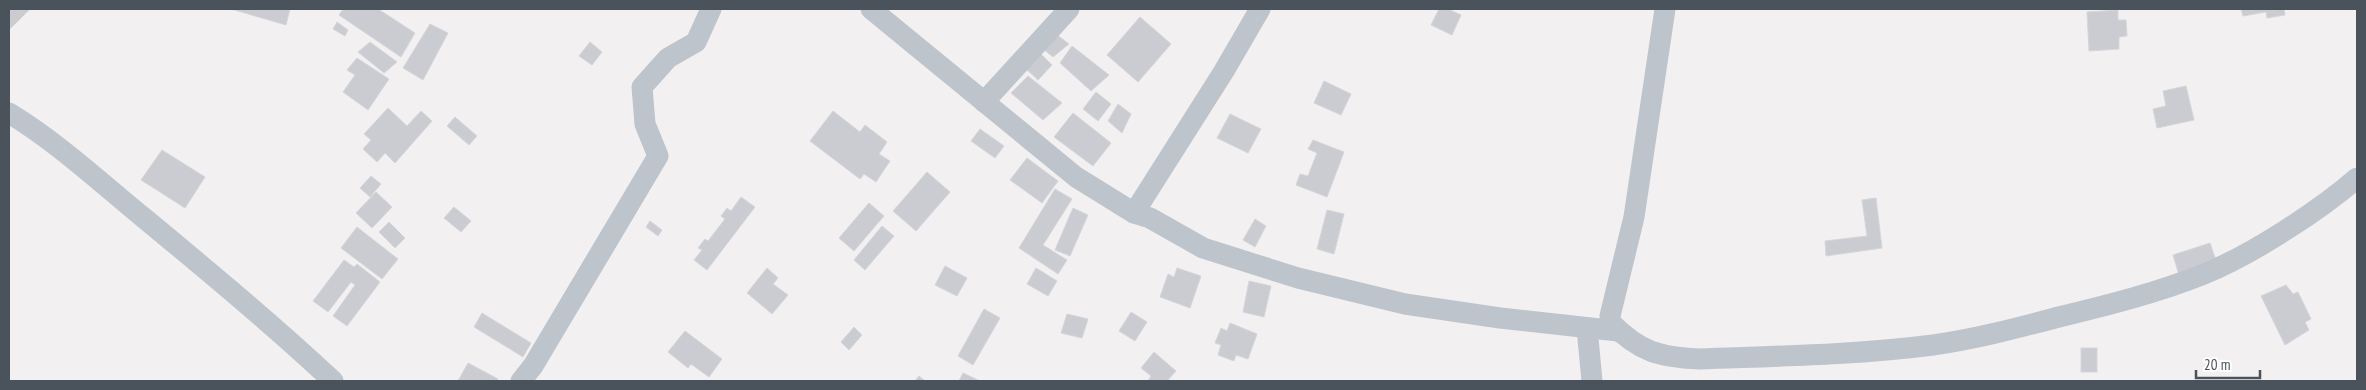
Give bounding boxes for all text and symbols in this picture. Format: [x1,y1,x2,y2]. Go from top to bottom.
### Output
scale bar [2196,348,2260,380]
text: 20 m [2204,355,2230,374]

